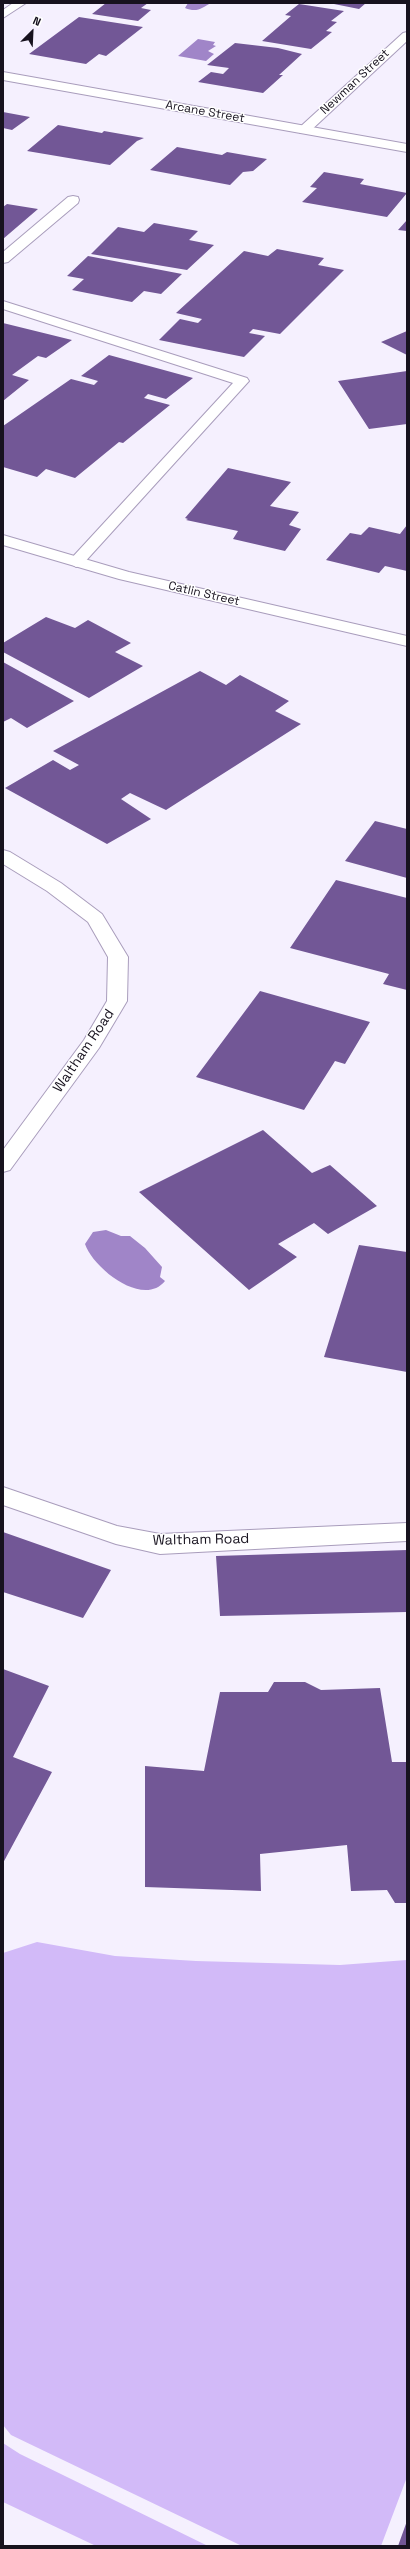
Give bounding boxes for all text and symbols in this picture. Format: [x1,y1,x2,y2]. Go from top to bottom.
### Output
north arrow [12,12,52,52]
text: N [31,13,43,29]
street label: Newman Street [318,46,392,118]
street label: Arcane Street [164,98,246,126]
street label: Catlin Street [167,579,241,609]
street label: Waltham Road [50,1006,118,1096]
street label: Waltham Road [153,1531,249,1549]

